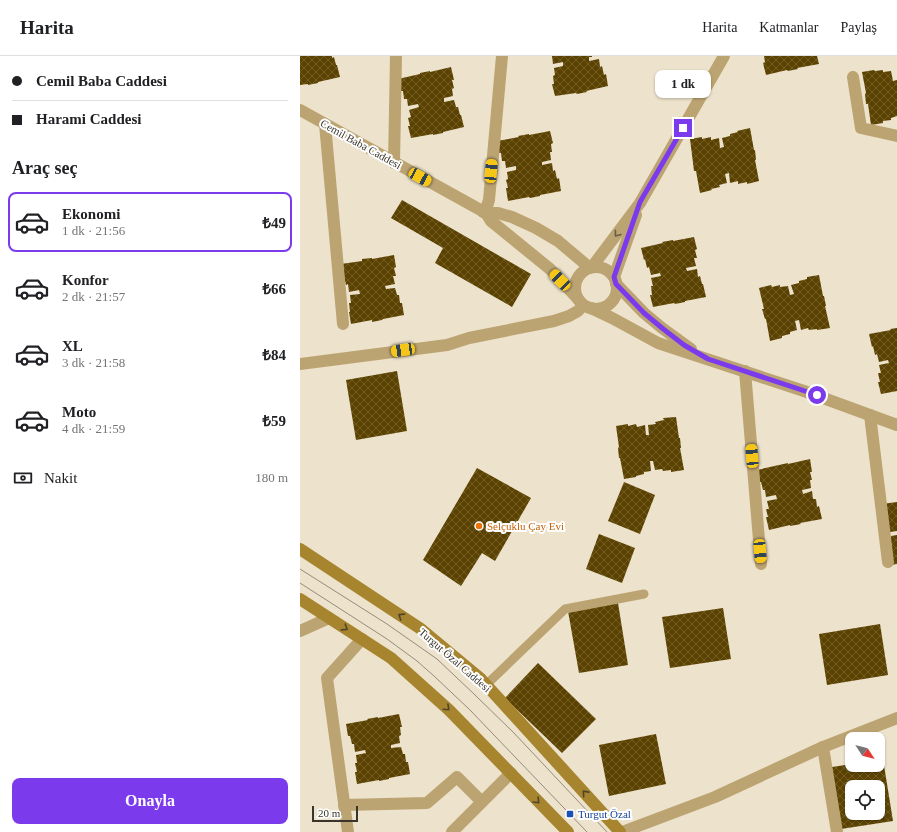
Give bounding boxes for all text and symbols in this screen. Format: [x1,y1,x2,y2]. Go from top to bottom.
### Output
text: Harita [20,17,74,38]
text: Harita [702,20,737,35]
text: Katmanlar [759,20,818,35]
text: Paylaş [840,20,877,35]
callout: 1 dk [655,70,711,98]
text: Cemil Baba Caddesi [36,73,167,89]
text: 1 dk [671,76,695,91]
text: Harami Caddesi [36,111,141,127]
street label: Cemil Baba Caddesi [319,117,403,171]
route end [674,119,692,137]
text: Araç seç [12,158,77,178]
car [484,159,498,183]
car [407,166,433,188]
icon: car [14,204,50,240]
text: Ekonomi [62,206,120,222]
text: ₺49 [262,215,286,231]
text: 1 dk · 21:56 [62,223,125,238]
one-way arrow [615,229,622,236]
car [547,267,573,293]
icon: car [14,270,50,306]
text: Konfor [62,272,109,288]
text: ₺66 [262,281,286,297]
text: 2 dk · 21:57 [62,289,125,304]
icon: car [14,336,50,372]
text: XL [62,338,83,354]
car [390,342,416,358]
text: ₺84 [262,347,286,363]
text: 3 dk · 21:58 [62,355,125,370]
route start [808,386,826,404]
icon: car [14,402,50,438]
text: Moto [62,404,96,420]
text: ₺59 [262,413,286,429]
text: 4 dk · 21:59 [62,421,125,436]
car [745,444,759,468]
icon: cash [12,467,34,489]
text: Nakit [44,470,77,486]
text: 180 m [255,470,288,485]
place label: Selçuklu Çay Evi [487,520,564,532]
marker: Selçuklu Çay Evi [474,521,484,531]
car [753,539,767,563]
one-way arrow [398,613,405,621]
one-way arrow [340,623,347,630]
street label: Turgut Özal Caddesi [417,626,493,694]
one-way arrow [442,703,450,711]
north arrow [845,732,885,772]
map controls [845,732,885,820]
button: Onayla [12,778,288,824]
button: locate [845,780,885,820]
one-way arrow [582,790,589,798]
one-way arrow [533,796,540,804]
scale bar [312,804,358,823]
text: 20 m [318,807,340,819]
place label: Turgut Özal [578,808,631,820]
marker: Turgut Özal [565,809,575,819]

